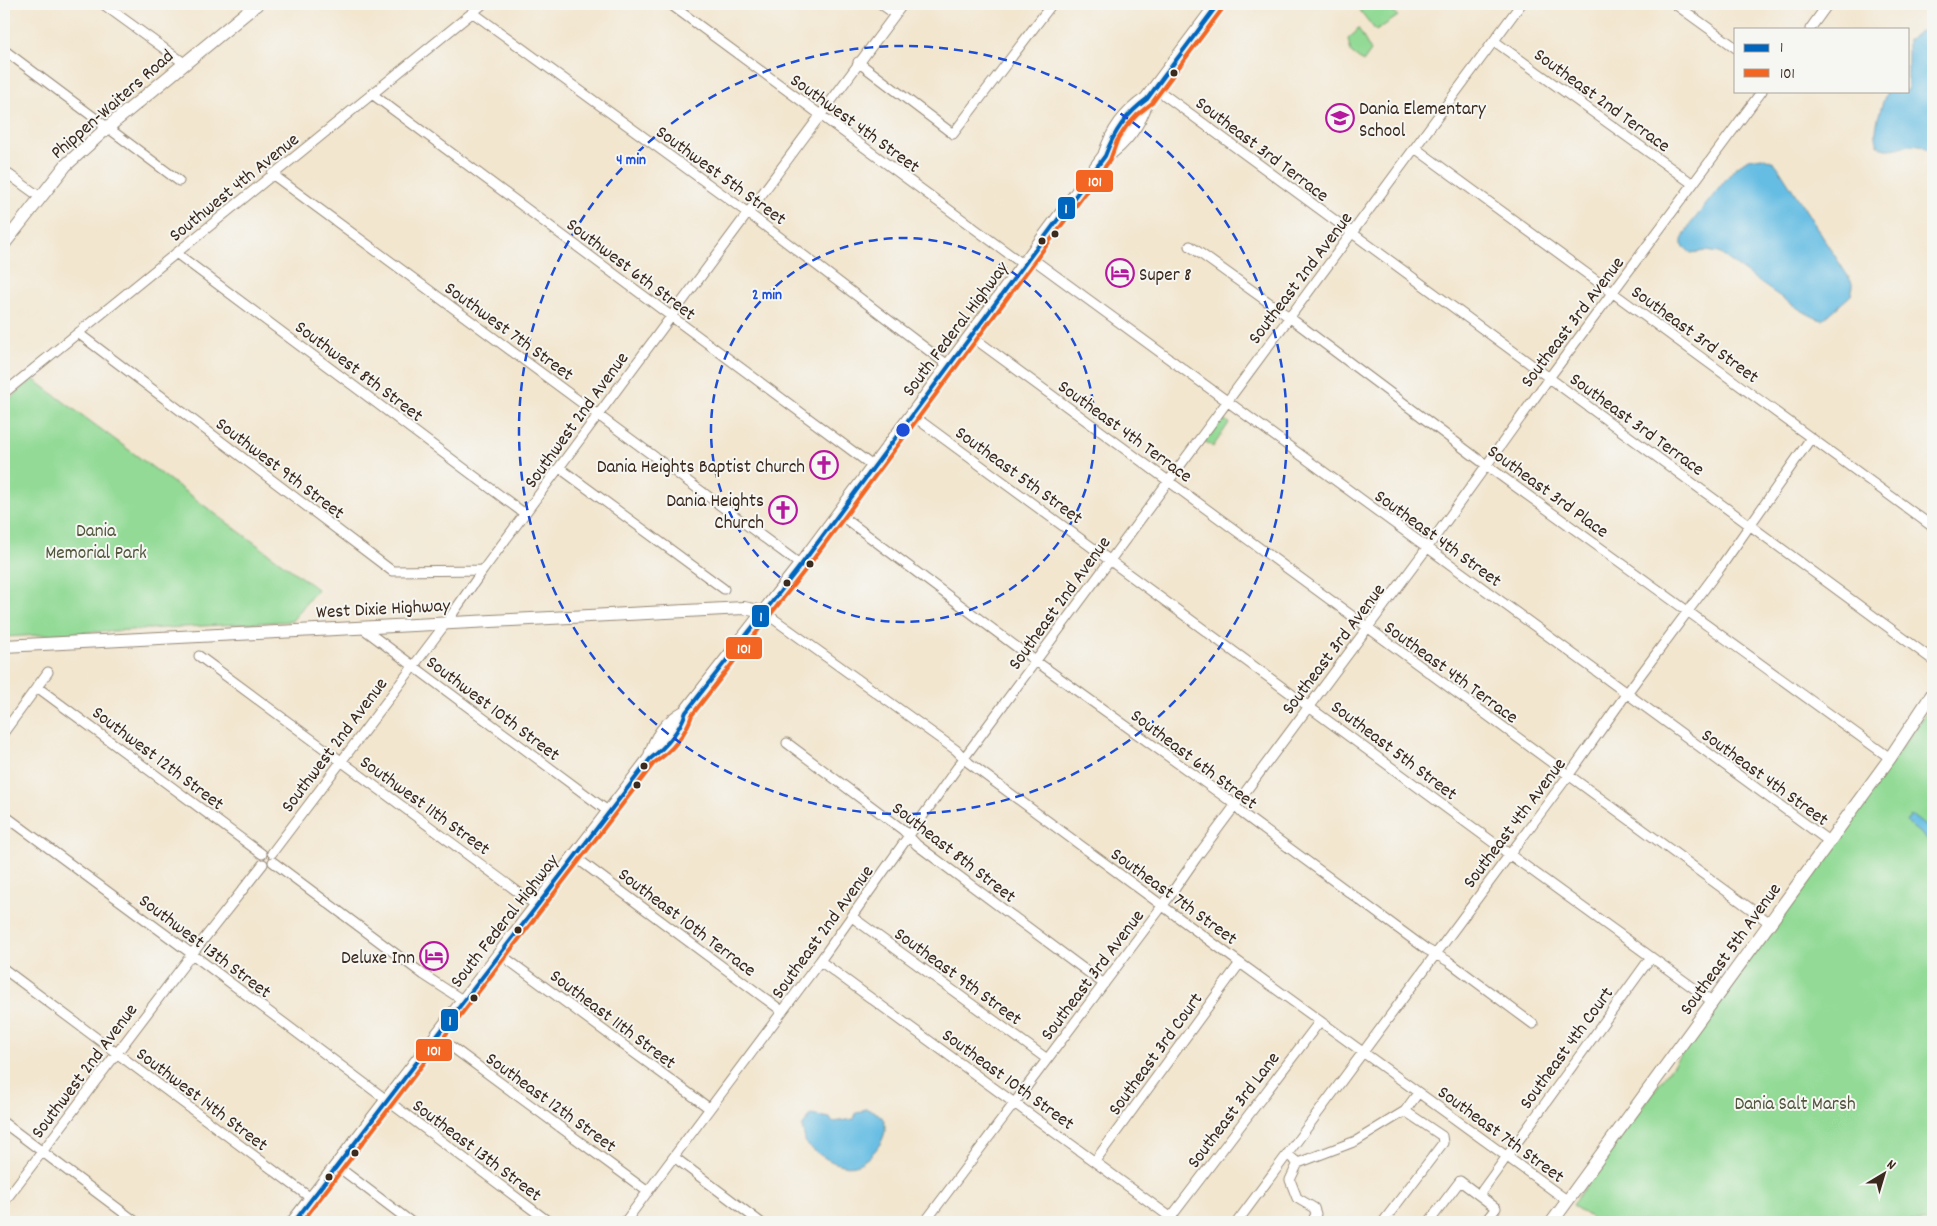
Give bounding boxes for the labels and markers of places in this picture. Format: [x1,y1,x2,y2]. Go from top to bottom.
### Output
unlabelled marker [1169,68,1179,78]
place label: Dania Elementary School [1359,97,1486,146]
school or university icon: Dania Elementary School [1325,103,1355,133]
unlabelled marker [1050,229,1060,239]
unlabelled marker [1037,236,1047,246]
hotel icon: Super 8 [1105,258,1135,288]
place label: Super 8 [1139,263,1192,290]
centre of rings [894,421,912,439]
church icon: Dania Heights Baptist Church [809,450,839,480]
place label: Dania Heights Baptist Church [597,455,805,482]
place label: Dania Heights Church [666,489,764,538]
church icon: Dania Heights Church [768,495,798,525]
unlabelled marker [805,559,815,569]
unlabelled marker [782,578,792,588]
unlabelled marker [639,761,649,771]
unlabelled marker [632,780,642,790]
unlabelled marker [513,925,523,935]
hotel icon: Deluxe Inn [419,941,449,971]
place label: Deluxe Inn [341,946,415,973]
unlabelled marker [469,993,479,1003]
unlabelled marker [350,1148,360,1158]
unlabelled marker [324,1172,334,1182]

